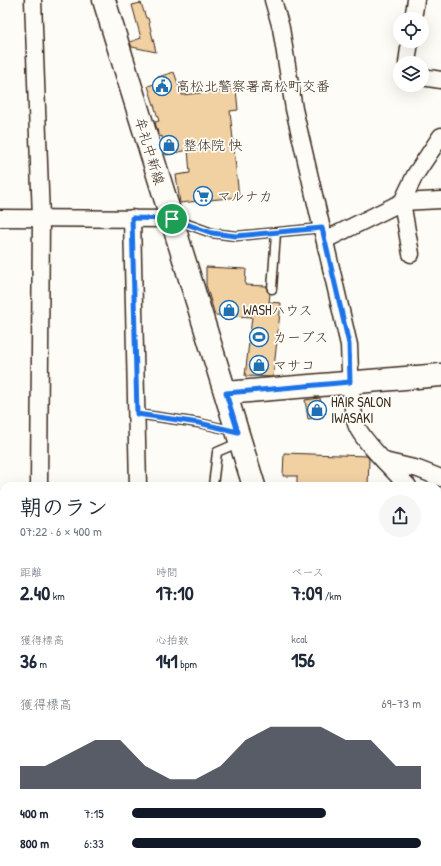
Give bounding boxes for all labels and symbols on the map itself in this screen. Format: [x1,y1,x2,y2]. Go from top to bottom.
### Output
public building icon: 高松北警察署高松町交番 [151,75,173,97]
place label: 高松北警察署高松町交番 [176,76,330,95]
street label: 牟礼中新線 [131,115,170,187]
shop icon: 整体院 快 [158,134,180,156]
place label: 整体院 快 [183,135,242,154]
supermarket icon: マルナカ [192,185,214,207]
place label: マルナカ [217,186,273,205]
pin [155,202,189,236]
shop icon: WASHハウス [218,299,240,321]
place label: WASHハウス [243,300,313,319]
sports icon: カーブス [248,326,270,348]
place label: カーブス [273,327,328,346]
shop icon: マサコ [248,354,270,376]
place label: マサコ [273,355,315,374]
place label: HAIR SALON IWASAKI [331,392,391,427]
shop icon: HAIR SALON IWASAKI [306,399,328,421]

